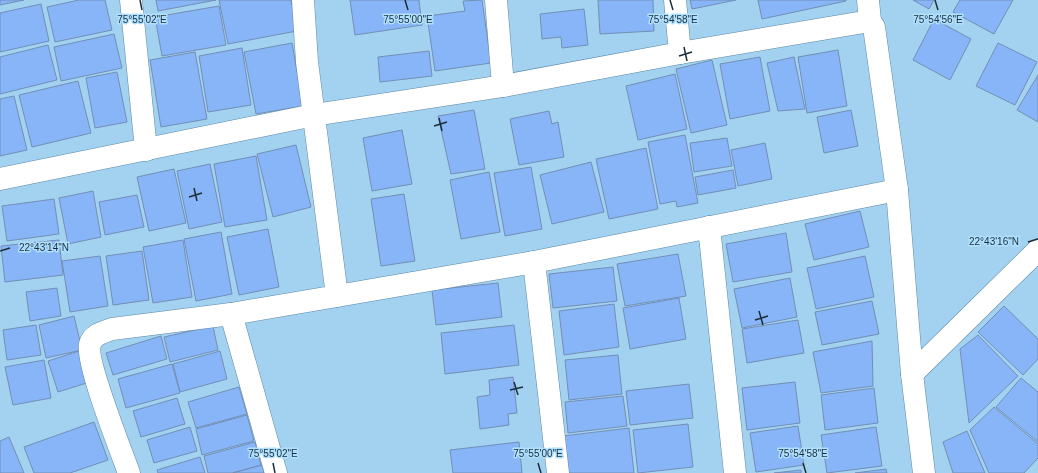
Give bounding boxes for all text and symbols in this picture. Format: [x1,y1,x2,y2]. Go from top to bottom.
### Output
text: 75°55'02"E [117,14,167,25]
text: 75°55'00"E [383,14,433,25]
text: 75°54'58"E [648,14,698,25]
text: 75°54'56"E [913,14,963,25]
text: 22°43'16"N [969,236,1019,247]
text: 22°43'14"N [19,242,69,253]
text: 75°55'02"E [248,448,298,459]
text: 75°55'00"E [513,448,563,459]
text: 75°54'58"E [778,448,828,459]

